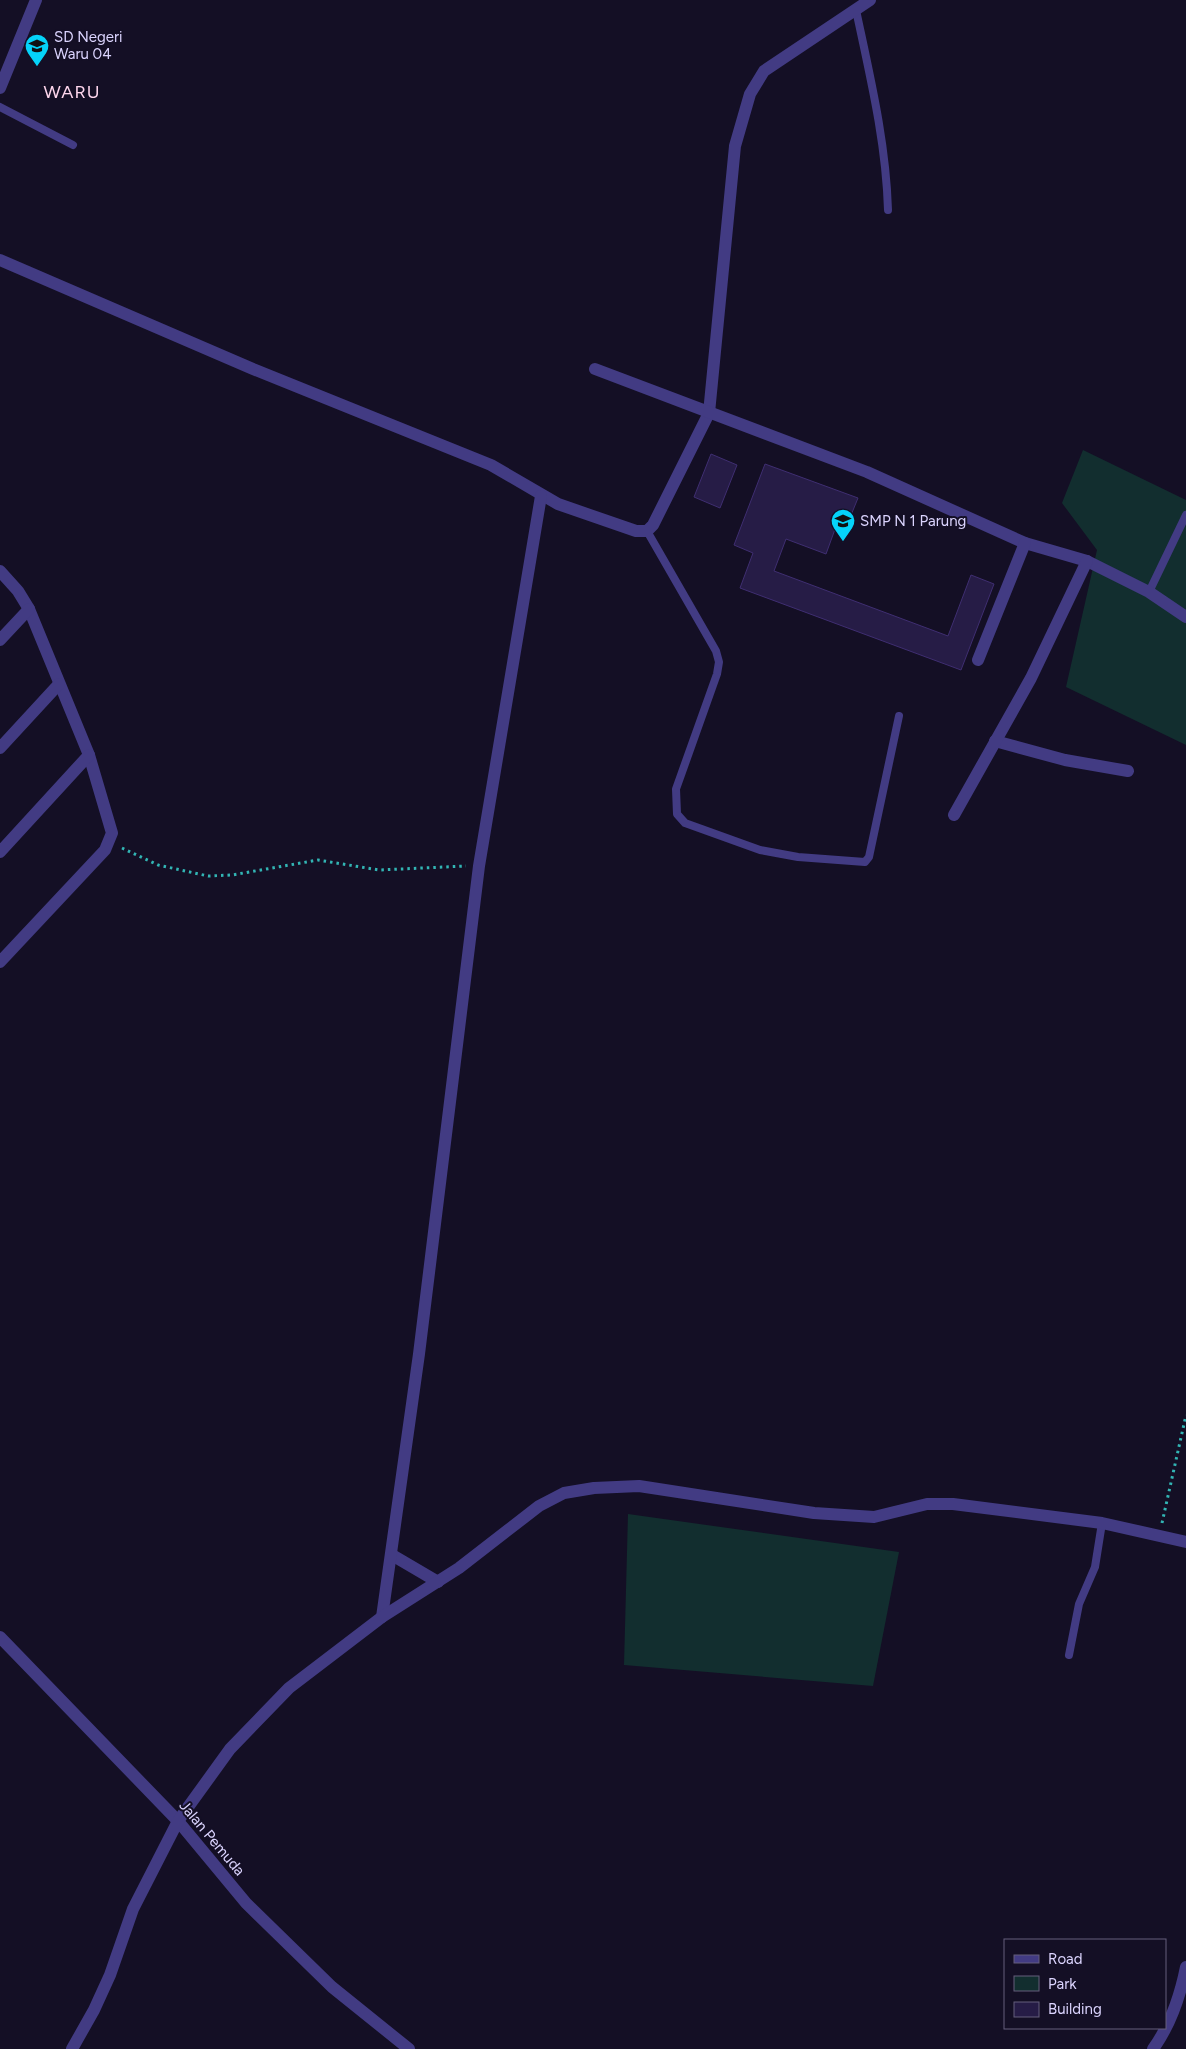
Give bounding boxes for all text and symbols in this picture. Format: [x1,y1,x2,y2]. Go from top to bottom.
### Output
place label: SD Negeri Waru 04 [54,28,123,63]
school or university icon: SD Negeri Waru 04 [24,33,50,67]
district label: WARU [44,81,100,103]
school or university icon: SMP N 1 Parung [830,508,856,542]
place label: SMP N 1 Parung [860,512,966,530]
street label: Jalan Pemuda [175,1797,249,1879]
legend [1004,1939,1166,2029]
text: Road [1048,1950,1083,1968]
text: Park [1048,1975,1077,1993]
text: Building [1048,2000,1102,2018]

